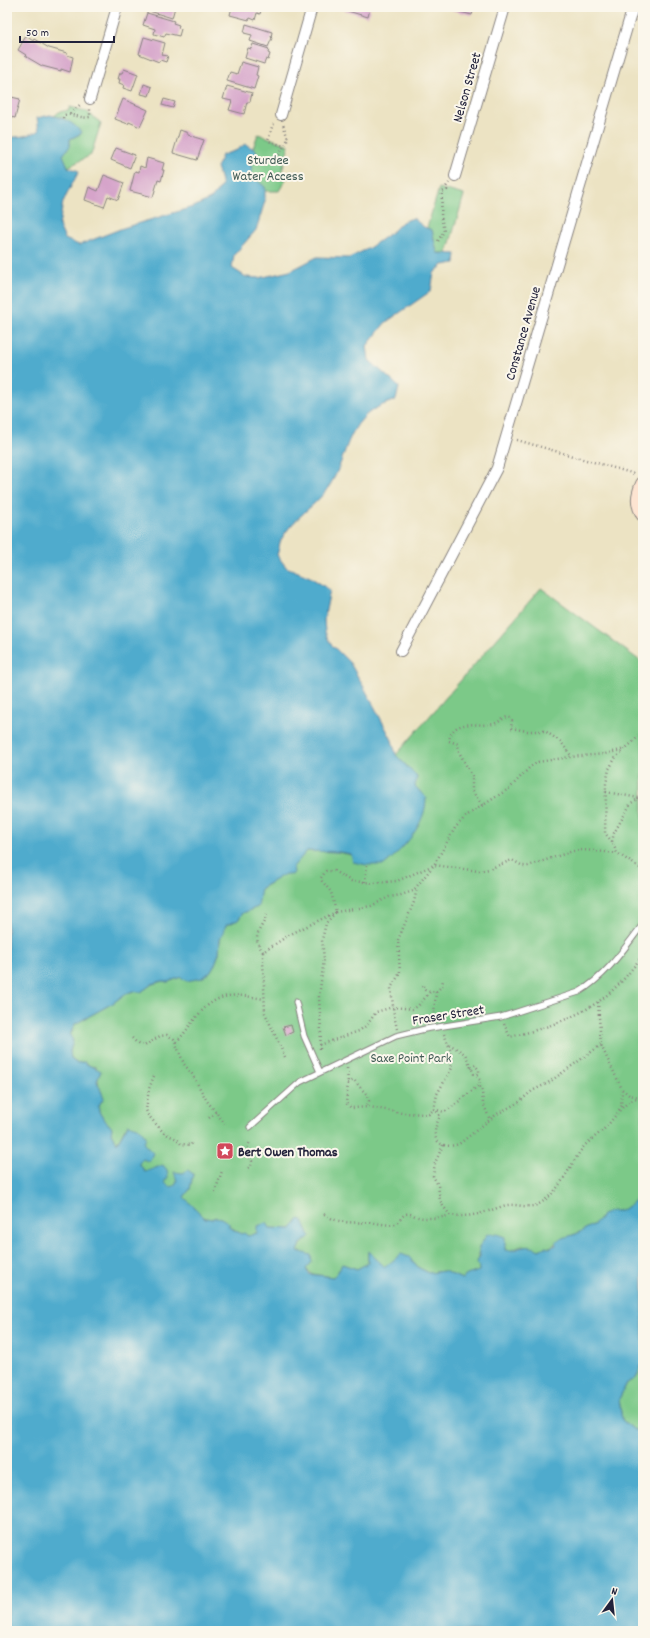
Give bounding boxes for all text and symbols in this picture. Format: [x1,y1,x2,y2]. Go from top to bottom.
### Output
scale bar [20,18,114,44]
text: 50 m [26,25,49,42]
street label: Nelson Street [448,50,487,125]
park label: Sturdee Water Access [232,151,304,187]
street label: Constance Avenue [501,284,547,383]
street label: Fraser Street [411,1000,486,1032]
park label: Saxe Point Park [370,1049,452,1069]
place icon: Bert Owen Thomas [215,1141,235,1161]
place label: Bert Owen Thomas [238,1143,338,1163]
north arrow [592,1580,632,1620]
text: N [609,1584,619,1601]

